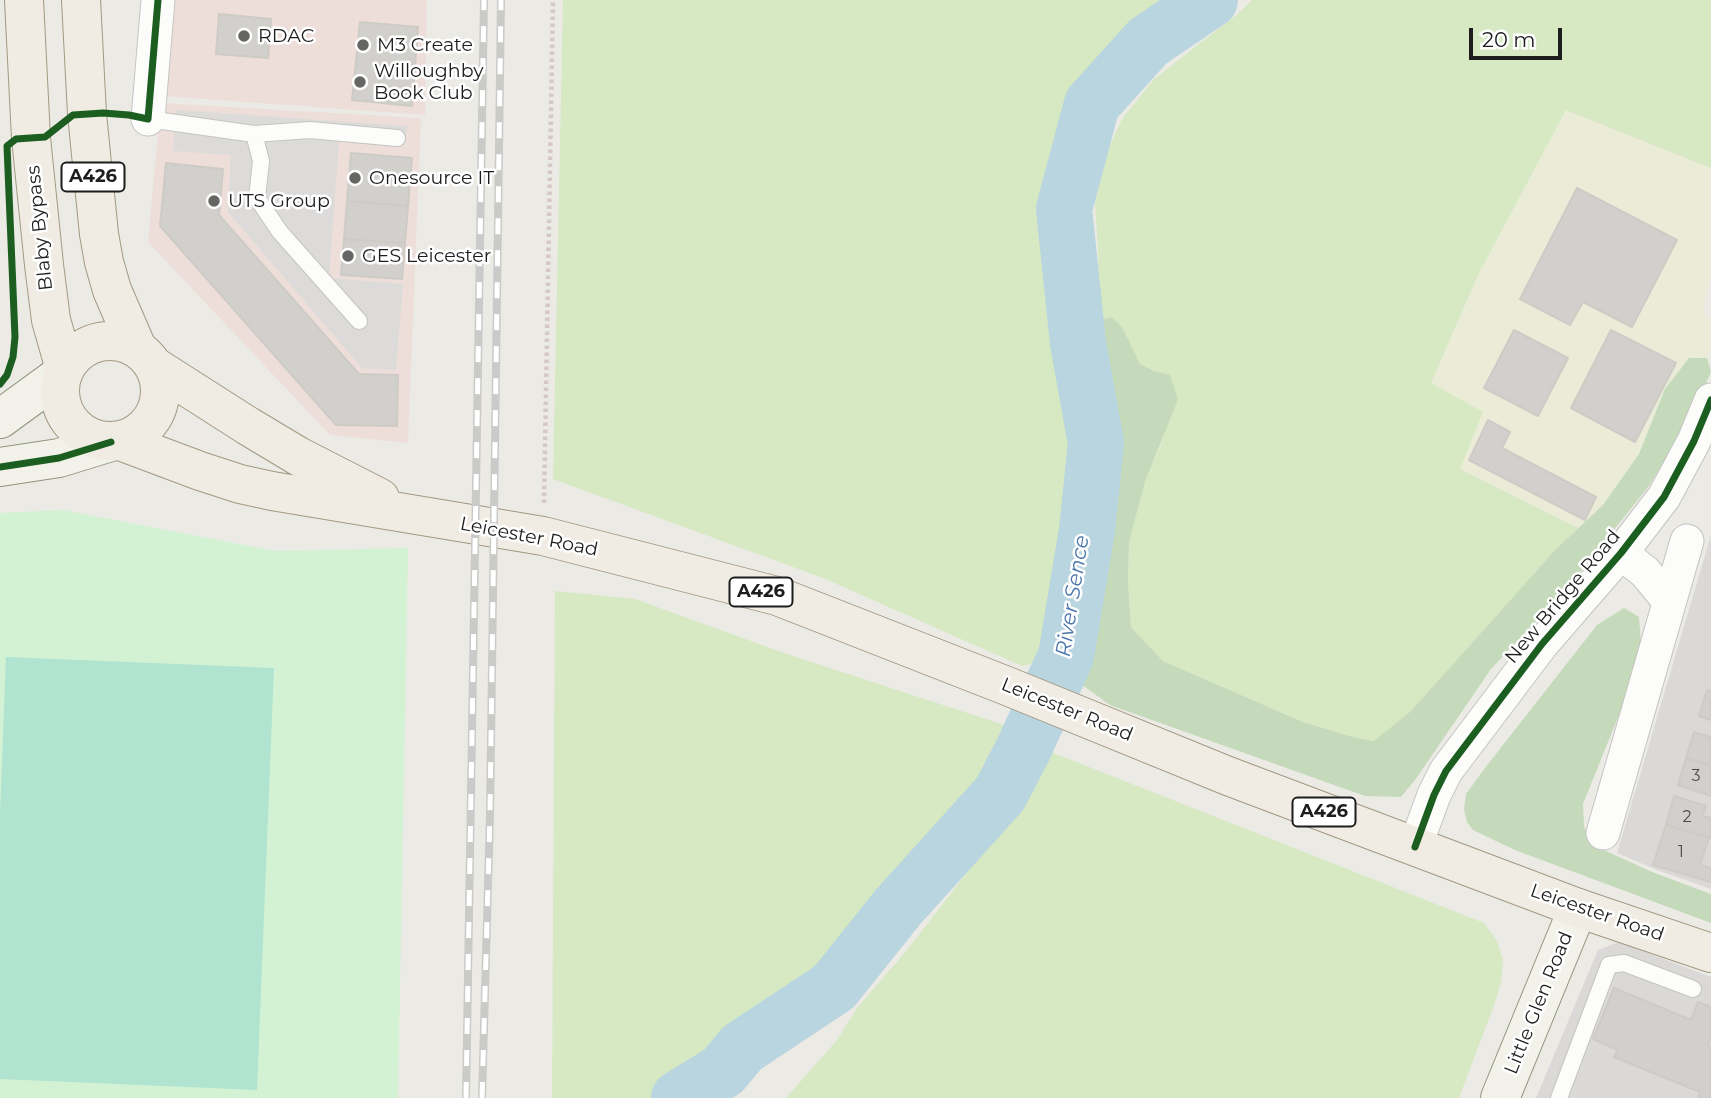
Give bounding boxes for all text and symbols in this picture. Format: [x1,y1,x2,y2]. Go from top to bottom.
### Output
scale bar [1473,14,1566,58]
place label: RDAC [258,25,314,47]
text: 20 m [1482,27,1536,52]
marker: RDAC [236,28,252,44]
place label: M3 Create [377,34,473,56]
marker: M3 Create [355,37,371,53]
place label: Willoughby Book Club [374,60,484,104]
marker: Willoughby Book Club [352,74,368,90]
road number: A426 [62,162,124,192]
street label: Blaby Bypass [22,164,58,292]
place label: Onesource IT [369,167,494,189]
marker: Onesource IT [347,170,363,186]
place label: UTS Group [228,190,330,212]
marker: UTS Group [206,193,222,209]
place label: GES Leicester [362,245,491,267]
marker: GES Leicester [340,248,356,264]
street label: Leicester Road [458,512,600,562]
street label: New Bridge Road [1500,526,1626,668]
water label: River Sence [1051,533,1095,659]
road number: A426 [730,578,792,606]
street label: Leicester Road [998,673,1136,747]
house number: 3 [1691,766,1701,786]
road number: A426 [1292,798,1356,826]
house number: 2 [1682,807,1692,827]
house number: 1 [1678,842,1684,862]
street label: Leicester Road [1527,879,1667,947]
street label: Little Glen Road [1500,928,1578,1078]

